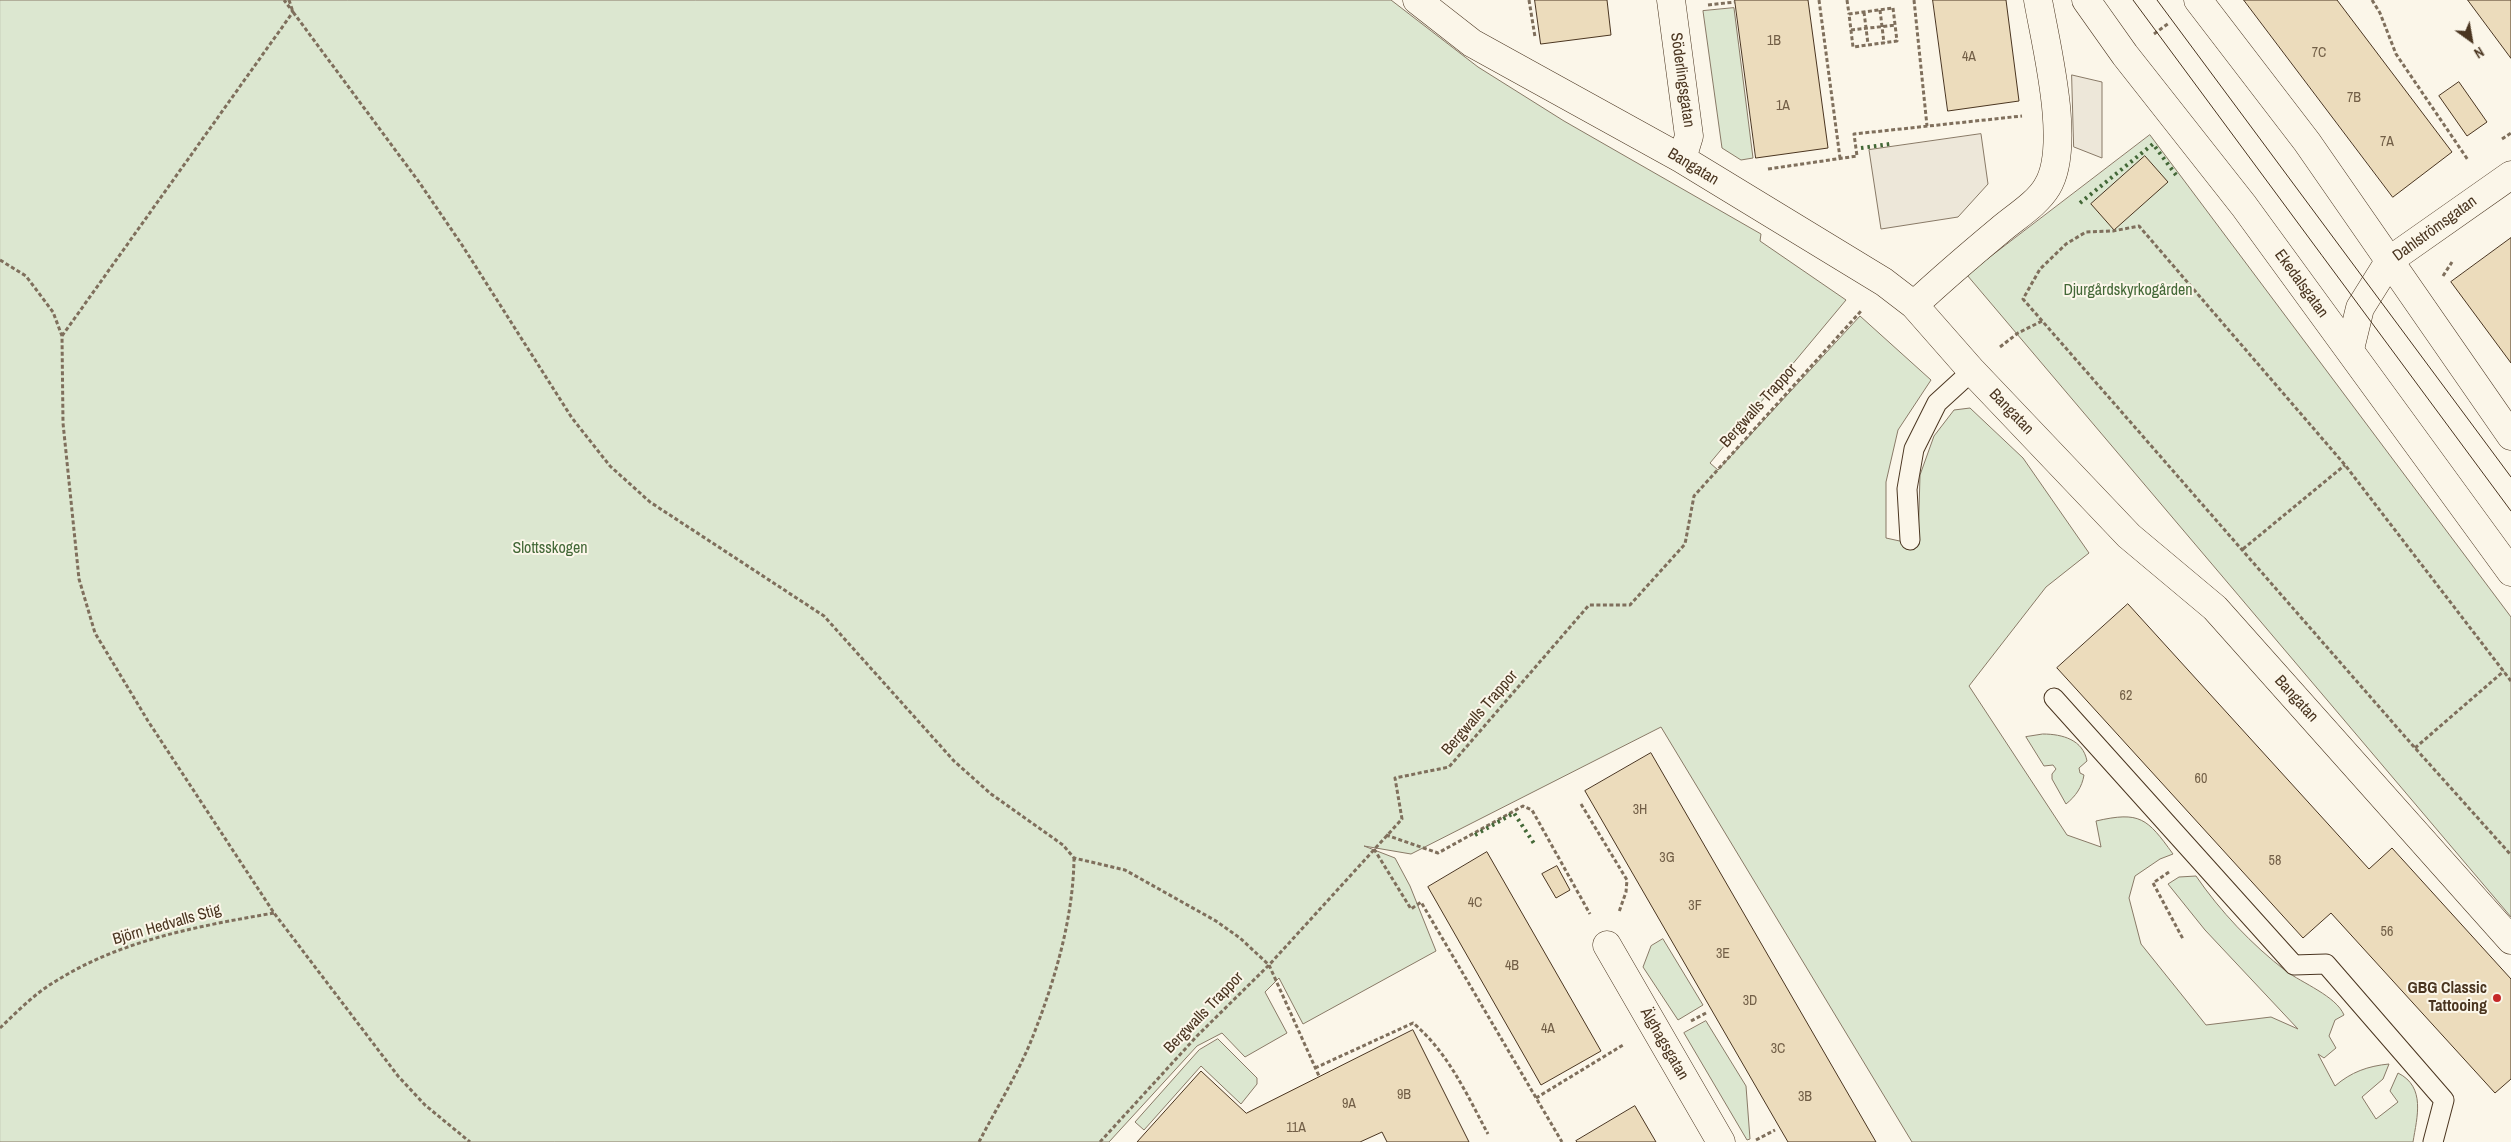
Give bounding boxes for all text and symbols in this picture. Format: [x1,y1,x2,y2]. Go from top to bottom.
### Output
north arrow [2446,15,2496,65]
street label: Söderlingsgatan [1666,31,1698,129]
house number: 1B [1767,33,1781,49]
text: N [2471,43,2487,63]
house number: 7C [2312,45,2326,61]
house number: 4A [1962,49,1976,65]
house number: 7B [2347,90,2361,106]
house number: 1A [1776,98,1790,114]
house number: 7A [2380,134,2394,150]
street label: Bangatan [1664,144,1722,190]
street label: Dahlströmsgatan [2389,192,2481,266]
street label: Ekedalsgatan [2270,246,2332,322]
park label: Djurgårdskyrkogården [2063,281,2193,301]
street label: Bergwalls Trappor [1716,360,1802,452]
street label: Bangatan [1985,385,2037,439]
park label: Slottsskogen [512,539,588,559]
street label: Bergwalls Trappor [1438,667,1522,759]
street label: Bangatan [2270,672,2322,726]
house number: 62 [2120,688,2132,704]
house number: 60 [2195,771,2207,787]
house number: 3H [1633,802,1647,818]
house number: 3G [1659,850,1675,866]
house number: 58 [2269,853,2281,869]
house number: 4C [1468,895,1482,911]
house number: 3F [1688,898,1702,914]
street label: Björn Hedvalls Stig [111,900,223,950]
house number: 56 [2381,924,2393,940]
house number: 3E [1716,946,1730,962]
house number: 4B [1505,958,1519,974]
street label: Bergwalls Trappor [1160,968,1248,1058]
place label: GBG Classic Tattooing [2408,979,2487,1017]
marker: GBG Classic Tattooing [2491,992,2503,1004]
house number: 3D [1743,993,1757,1009]
street label: Älghagsgatan [1636,1004,1692,1084]
house number: 4A [1541,1021,1555,1037]
house number: 3C [1771,1041,1785,1057]
house number: 9B [1397,1087,1411,1103]
house number: 3B [1798,1089,1812,1105]
house number: 9A [1342,1096,1356,1112]
house number: 11A [1286,1120,1306,1136]

